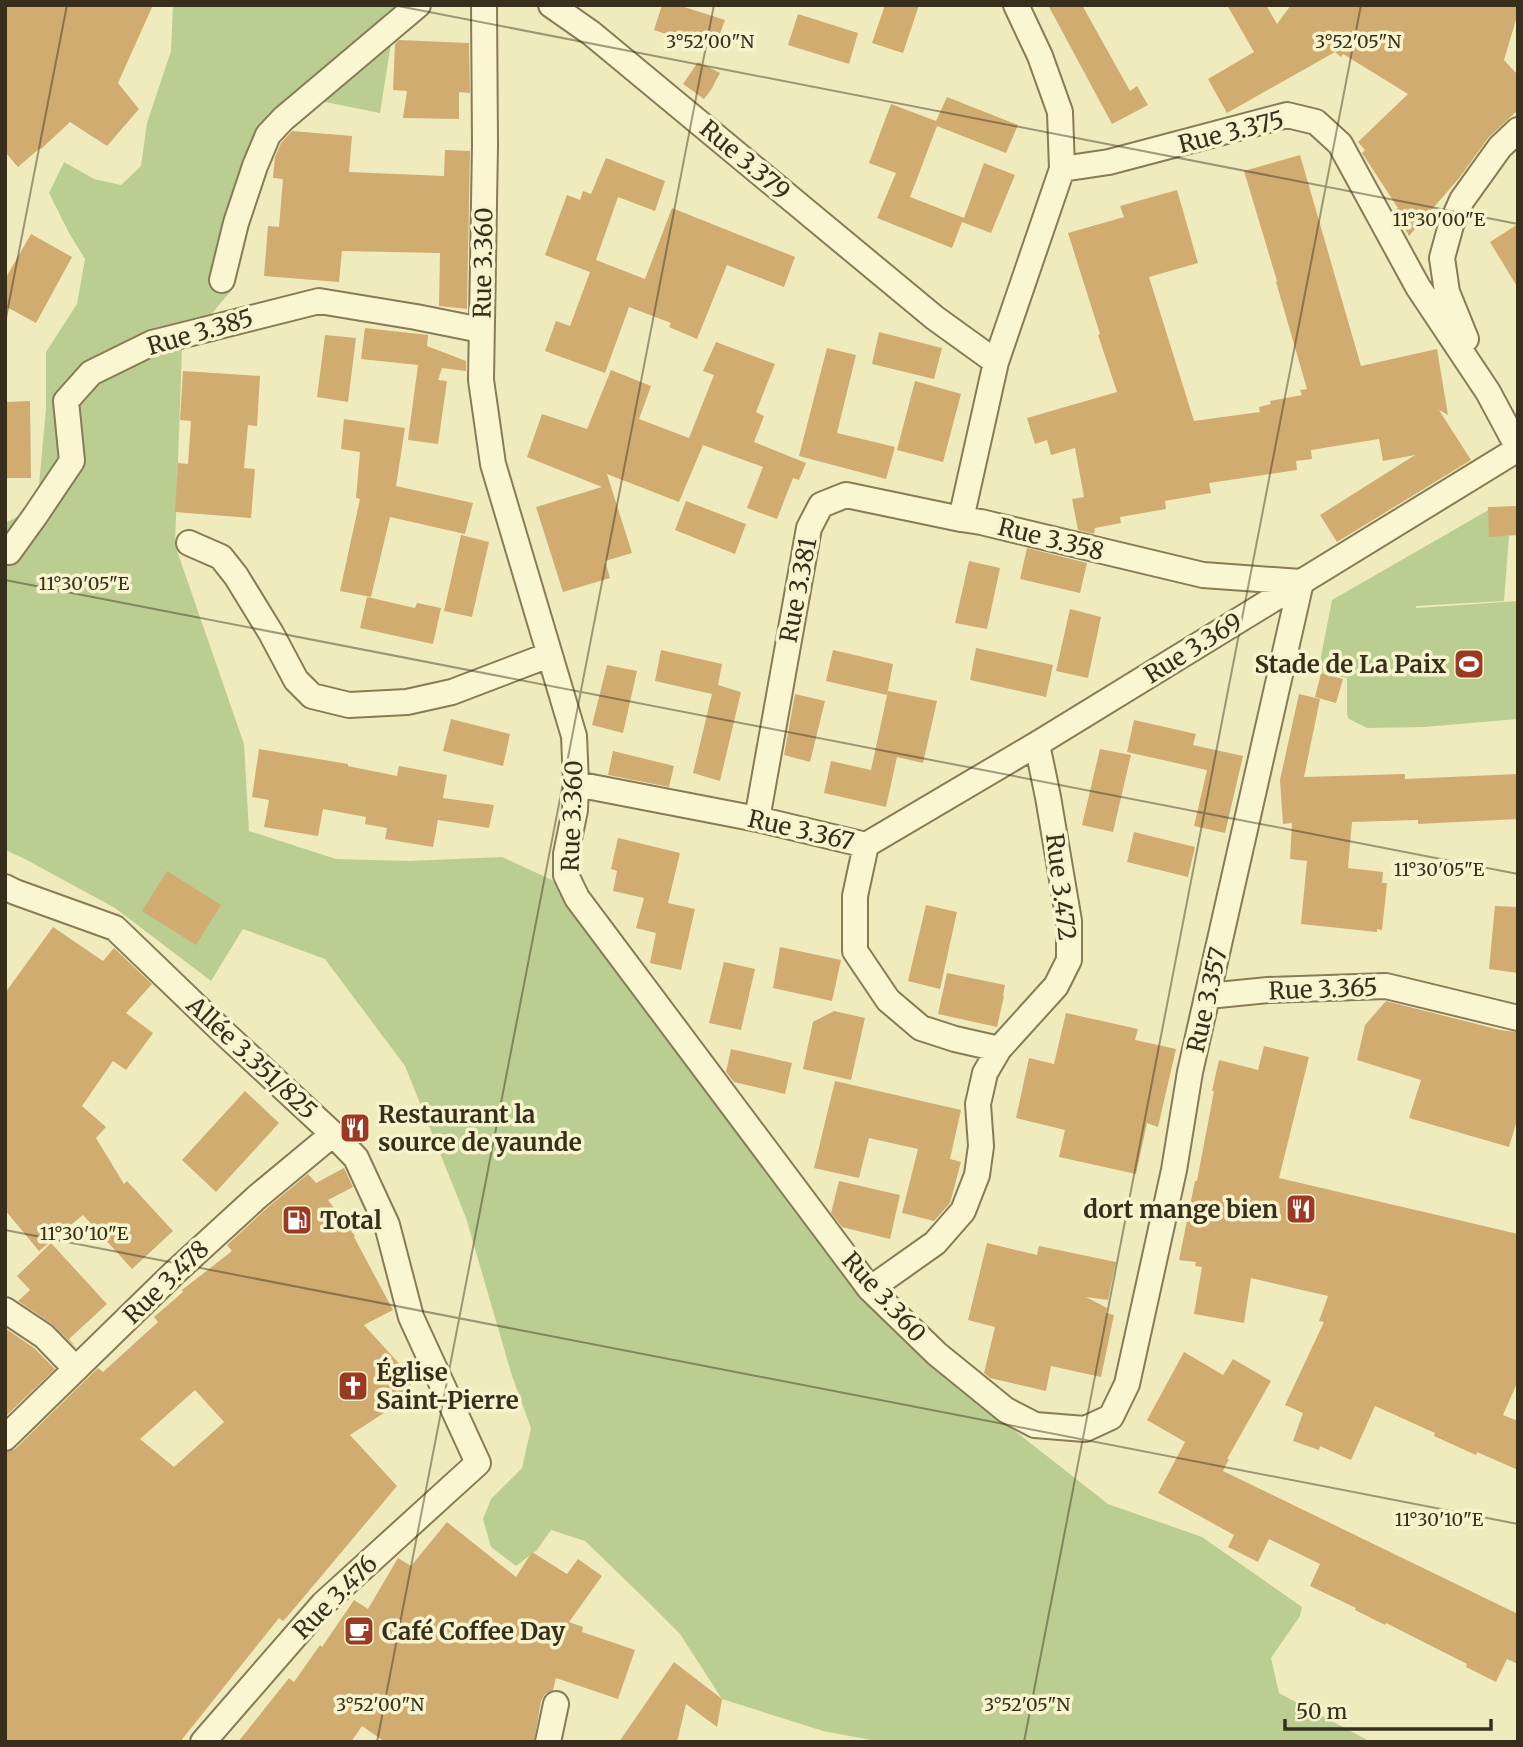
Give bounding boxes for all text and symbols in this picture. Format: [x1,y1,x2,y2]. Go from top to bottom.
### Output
text: 3°52'00"N [666,30,754,53]
text: 3°52'05"N [1315,30,1401,53]
street label: Rue 3.375 [1175,104,1287,160]
street label: Rue 3.379 [693,113,797,207]
street label: Rue 3.360 [467,207,499,319]
text: 11°30'00"E [1393,208,1486,231]
street label: Rue 3.385 [143,302,257,362]
street label: Rue 3.358 [995,511,1107,567]
street label: Rue 3.381 [773,535,823,645]
text: 11°30'05"E [39,572,130,595]
street label: Rue 3.369 [1138,606,1248,690]
sports icon: Stade de La Paix [1452,647,1486,681]
place label: Stade de La Paix [1254,649,1446,680]
street label: Rue 3.360 [555,760,589,872]
street label: Rue 3.367 [745,803,857,857]
street label: Rue 3.472 [1039,832,1083,942]
text: 11°30'05"E [1394,858,1485,881]
street label: Rue 3.357 [1180,944,1234,1056]
street label: Rue 3.365 [1268,972,1378,1006]
street label: Allée 3.351/825 [180,989,324,1126]
place label: Restaurant la source de yaunde [378,1099,582,1158]
restaurant icon: Restaurant la source de yaunde [338,1111,372,1145]
restaurant icon: dort mange bien [1284,1192,1318,1226]
place label: dort mange bien [1083,1194,1278,1225]
fuel station icon: Total [280,1203,314,1237]
place label: Total [320,1205,382,1236]
text: 11°30'10"E [40,1222,129,1245]
street label: Rue 3.478 [117,1234,215,1330]
street label: Rue 3.360 [835,1245,933,1349]
place label: Église Saint-Pierre [376,1356,519,1416]
church icon: Église Saint-Pierre [336,1369,370,1403]
text: 11°30'10"E [1395,1508,1484,1531]
street label: Rue 3.476 [286,1548,384,1646]
cafe icon: Café Coffee Day [342,1614,376,1648]
place label: Café Coffee Day [382,1616,566,1647]
scale bar [1285,1688,1492,1732]
text: 3°52'00"N [336,1693,424,1716]
text: 3°52'05"N [984,1693,1070,1716]
text: 50 m [1296,1698,1347,1725]

